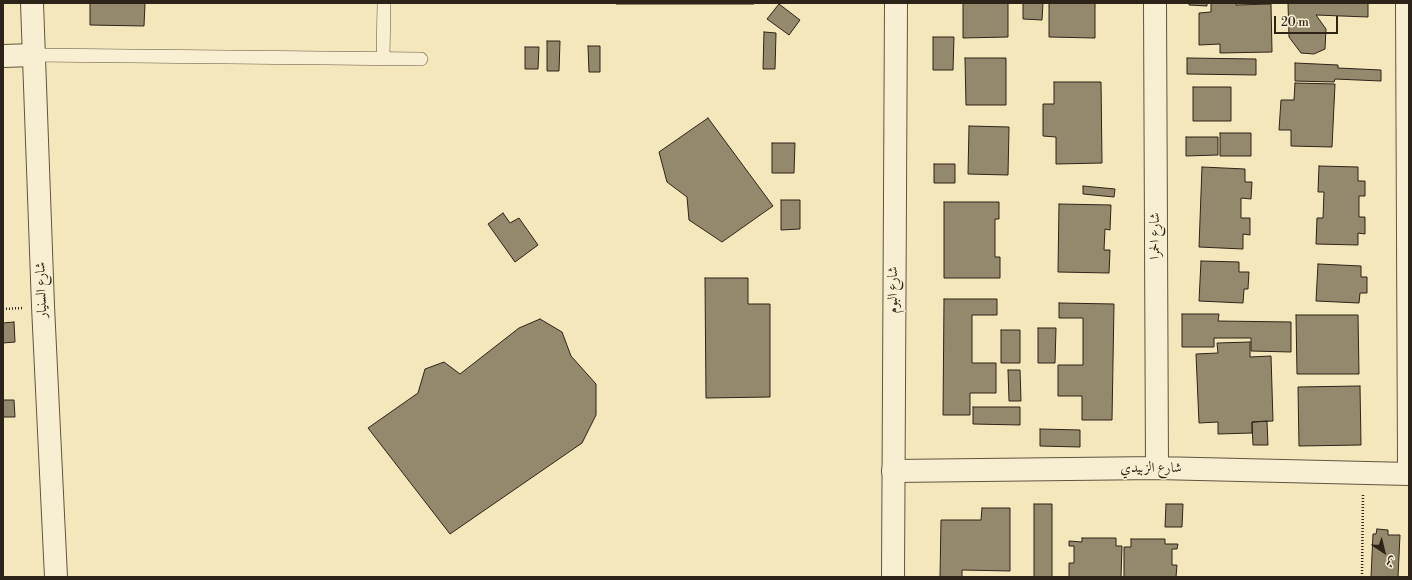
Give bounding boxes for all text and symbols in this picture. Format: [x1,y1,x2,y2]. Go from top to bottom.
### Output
scale bar [1276,8,1340,34]
text: 20 m [1281,15,1309,30]
street label: شارع الحمرا [1148,212,1164,260]
street label: شارع السنيار [33,262,51,318]
street label: شارع البوم [886,266,902,314]
street label: شارع الزبيدي [1120,461,1182,477]
north arrow [1364,532,1404,572]
text: ش [1382,553,1399,571]

